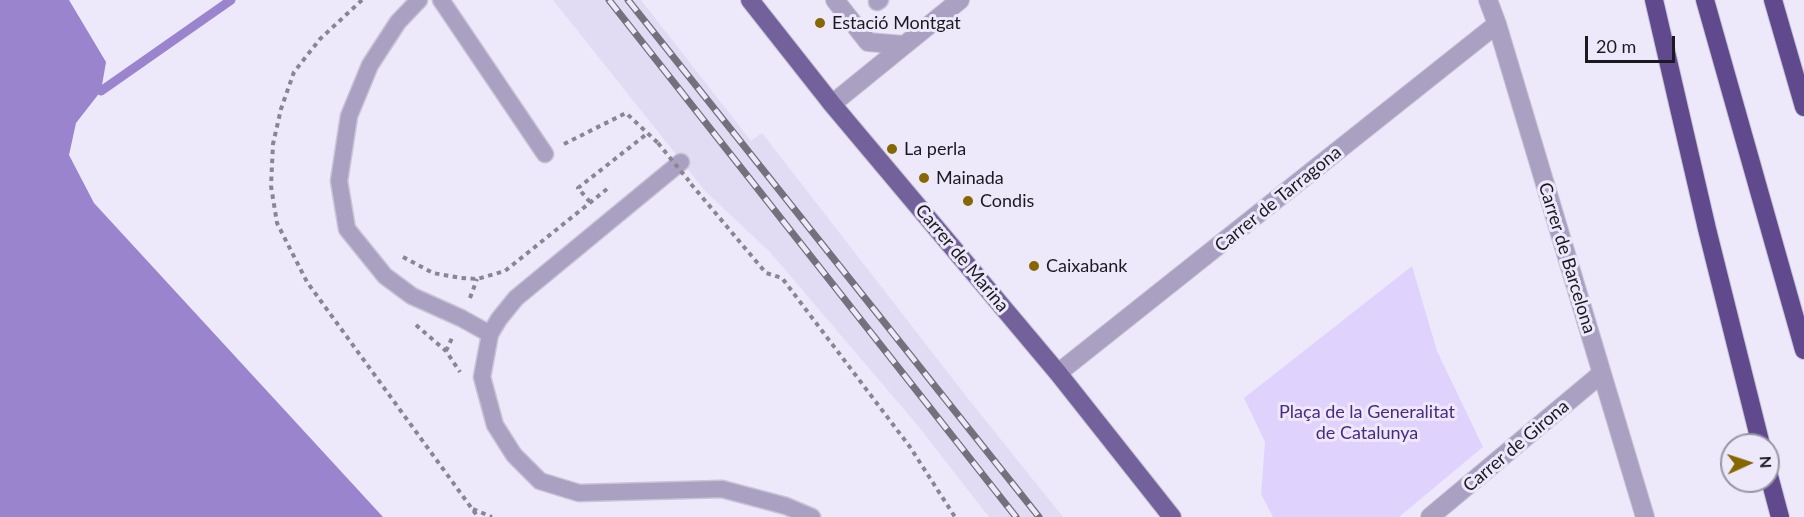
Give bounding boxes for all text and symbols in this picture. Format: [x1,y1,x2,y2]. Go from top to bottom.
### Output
place label: Estació Montgat [832,12,961,34]
marker: Estació Montgat [813,16,827,30]
scale bar [1588,24,1678,62]
text: 20 m [1596,35,1636,57]
place label: La perla [904,138,966,160]
street label: Carrer de Tarragona [1210,141,1346,257]
marker: La perla [885,142,899,156]
place label: Mainada [936,167,1004,189]
marker: Mainada [917,171,931,185]
street label: Carrer de Barcelona [1534,180,1600,336]
place label: Condis [980,190,1034,212]
marker: Condis [961,194,975,208]
street label: Carrer de Marina [911,200,1013,316]
place label: Caixabank [1046,255,1127,277]
marker: Caixabank [1027,259,1041,273]
street label: Carrer de Girona [1459,396,1573,496]
park label: Plaça de la Generalitat de Catalunya [1279,401,1455,444]
north arrow [1720,433,1780,493]
text: N [1757,455,1776,469]

